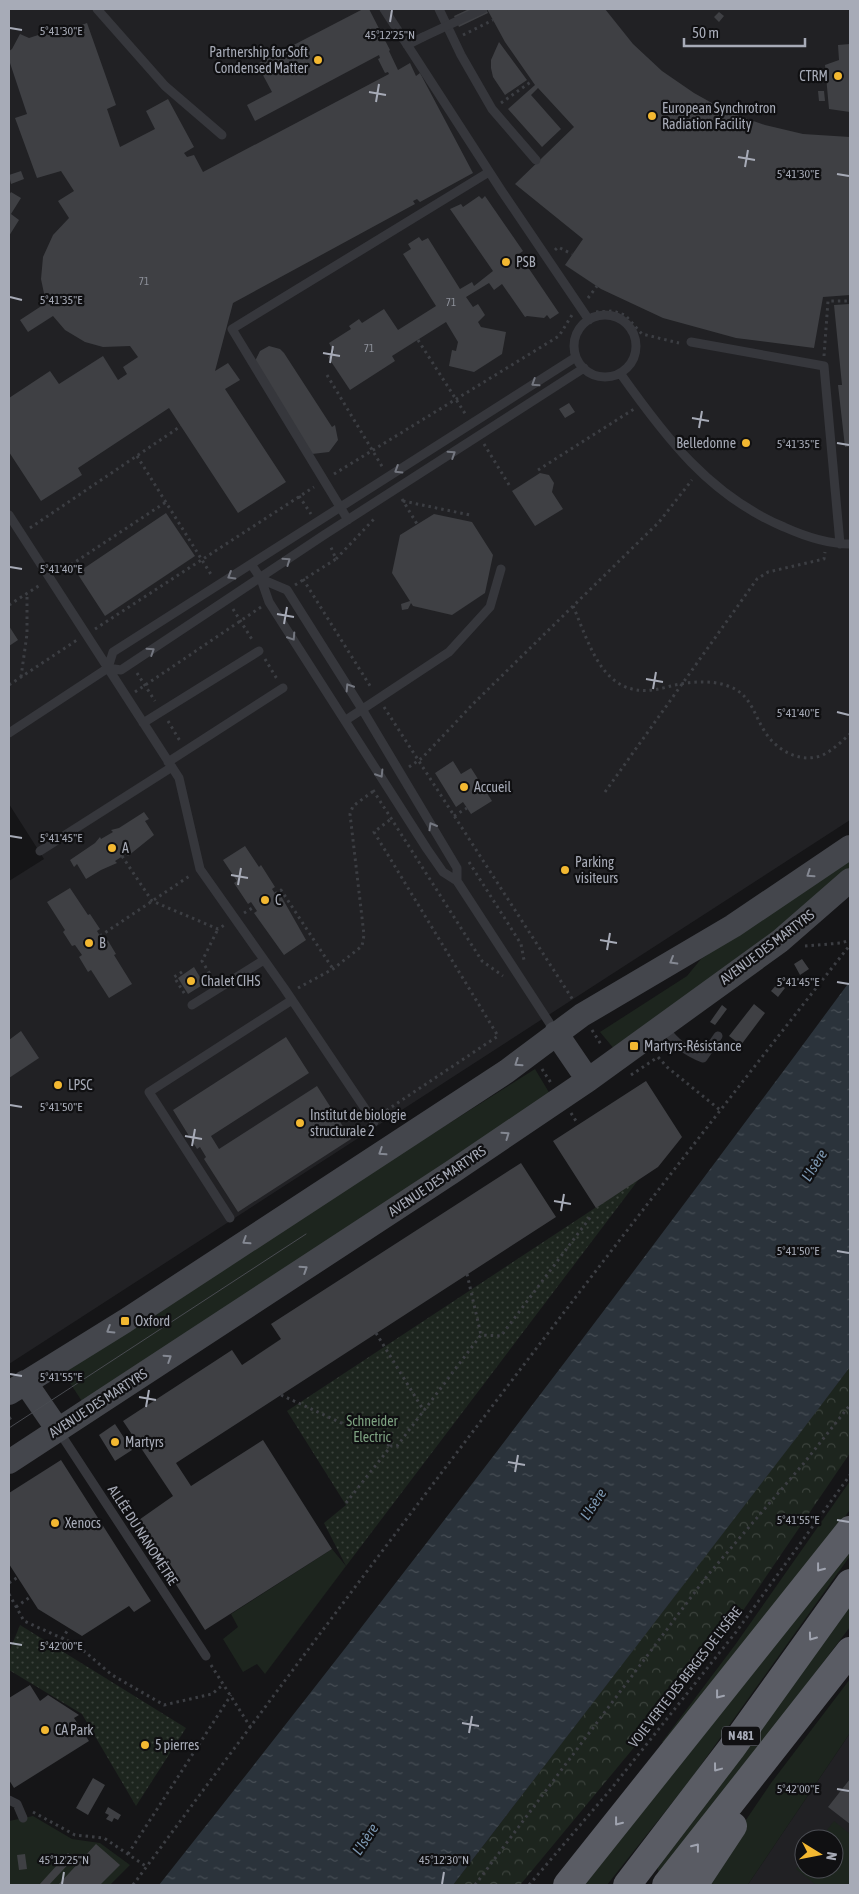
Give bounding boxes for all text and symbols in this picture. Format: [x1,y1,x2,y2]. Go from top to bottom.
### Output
scale bar [684,15,805,47]
text: 5°41'30"E [40,24,82,38]
text: 50 m [692,24,719,41]
text: 45°12'25"N [365,28,415,42]
place label: Partnership for Soft Condensed Matter [209,44,309,76]
marker: Partnership for Soft Condensed Matter [312,54,324,66]
place label: CTRM [799,68,828,84]
marker: CTRM [832,70,844,82]
place label: European Synchrotron Radiation Facility [662,100,776,132]
marker: European Synchrotron Radiation Facility [646,110,658,122]
text: 5°41'30"E [777,167,819,181]
place label: PSB [516,254,536,270]
marker: PSB [500,256,512,268]
house number: 71 [139,275,149,287]
text: 5°41'35"E [40,293,82,307]
house number: 71 [446,296,456,308]
house number: 71 [364,342,374,354]
one-way arrow [532,377,541,387]
place label: Belledonne [676,435,736,451]
marker: Belledonne [740,437,752,449]
text: 5°41'35"E [777,437,819,451]
one-way arrow [447,451,456,460]
one-way arrow [395,464,404,474]
one-way arrow [281,558,290,567]
text: 5°41'40"E [40,562,82,576]
one-way arrow [228,570,237,580]
one-way arrow [286,632,295,641]
one-way arrow [145,648,155,657]
one-way arrow [345,683,355,692]
text: 5°41'40"E [777,706,819,720]
one-way arrow [374,768,383,777]
place label: Accueil [474,779,512,795]
marker: Accueil [458,781,470,793]
one-way arrow [428,823,438,832]
text: 5°41'45"E [40,831,82,845]
place label: A [122,840,129,856]
marker: A [106,842,118,854]
place label: Parking visiteurs [575,854,618,886]
marker: Parking visiteurs [559,864,571,876]
one-way arrow [806,868,816,877]
place label: C [275,892,282,908]
marker: C [259,894,271,906]
street label: AVENUE DES MARTYRS [717,906,817,988]
place label: B [99,935,106,951]
marker: B [83,937,95,949]
one-way arrow [669,955,678,965]
place label: Chalet CIHS [201,973,260,989]
marker: Chalet CIHS [185,975,197,987]
text: 5°41'45"E [777,975,819,989]
place label: Martyrs-Résistance [644,1038,742,1054]
marker: Martyrs-Résistance [628,1040,640,1052]
one-way arrow [515,1057,524,1066]
place label: LPSC [68,1077,93,1093]
marker: LPSC [52,1079,64,1091]
text: 5°41'50"E [40,1100,82,1114]
place label: Institut de biologie structurale 2 [310,1107,406,1139]
marker: Institut de biologie structurale 2 [294,1117,306,1129]
one-way arrow [501,1132,510,1141]
street label: AVENUE DES MARTYRS [385,1142,489,1219]
one-way arrow [379,1146,388,1155]
water label: L'Isère [798,1146,830,1184]
one-way arrow [243,1235,252,1244]
text: 5°41'50"E [777,1244,819,1258]
one-way arrow [298,1266,307,1275]
place label: Oxford [135,1313,170,1329]
marker: Oxford [119,1315,131,1327]
one-way arrow [107,1323,116,1333]
one-way arrow [162,1355,171,1364]
street label: AVENUE DES MARTYRS [46,1365,150,1441]
text: 5°41'55"E [40,1370,82,1384]
park label: Schneider Electric [346,1413,399,1445]
place label: Martyrs [125,1434,164,1450]
marker: Martyrs [109,1436,121,1448]
street label: ALLÉE DU NANOMÈTRE [105,1482,181,1588]
water label: L'Isère [576,1485,610,1523]
text: 5°41'55"E [777,1513,819,1527]
place label: Xenocs [65,1515,101,1531]
marker: Xenocs [49,1517,61,1529]
one-way arrow [817,1562,825,1571]
street label: VOIE VERTE DES BERGES DE L'ISÈRE [625,1604,745,1750]
one-way arrow [809,1631,818,1641]
text: 5°42'00"E [40,1639,82,1653]
one-way arrow [716,1689,724,1698]
place label: CA Park [55,1722,93,1738]
marker: CA Park [39,1724,51,1736]
road number: N 481 [722,1726,760,1745]
place label: 5 pierres [155,1737,199,1753]
marker: 5 pierres [139,1739,151,1751]
one-way arrow [714,1762,722,1771]
text: 5°42'00"E [777,1782,819,1796]
one-way arrow [615,1816,623,1825]
water label: L'Isère [348,1820,382,1858]
north arrow [794,1829,844,1879]
one-way arrow [691,1844,699,1853]
text: N [823,1851,840,1862]
text: 45°12'25"N [39,1853,89,1867]
text: 45°12'30"N [419,1853,469,1867]

